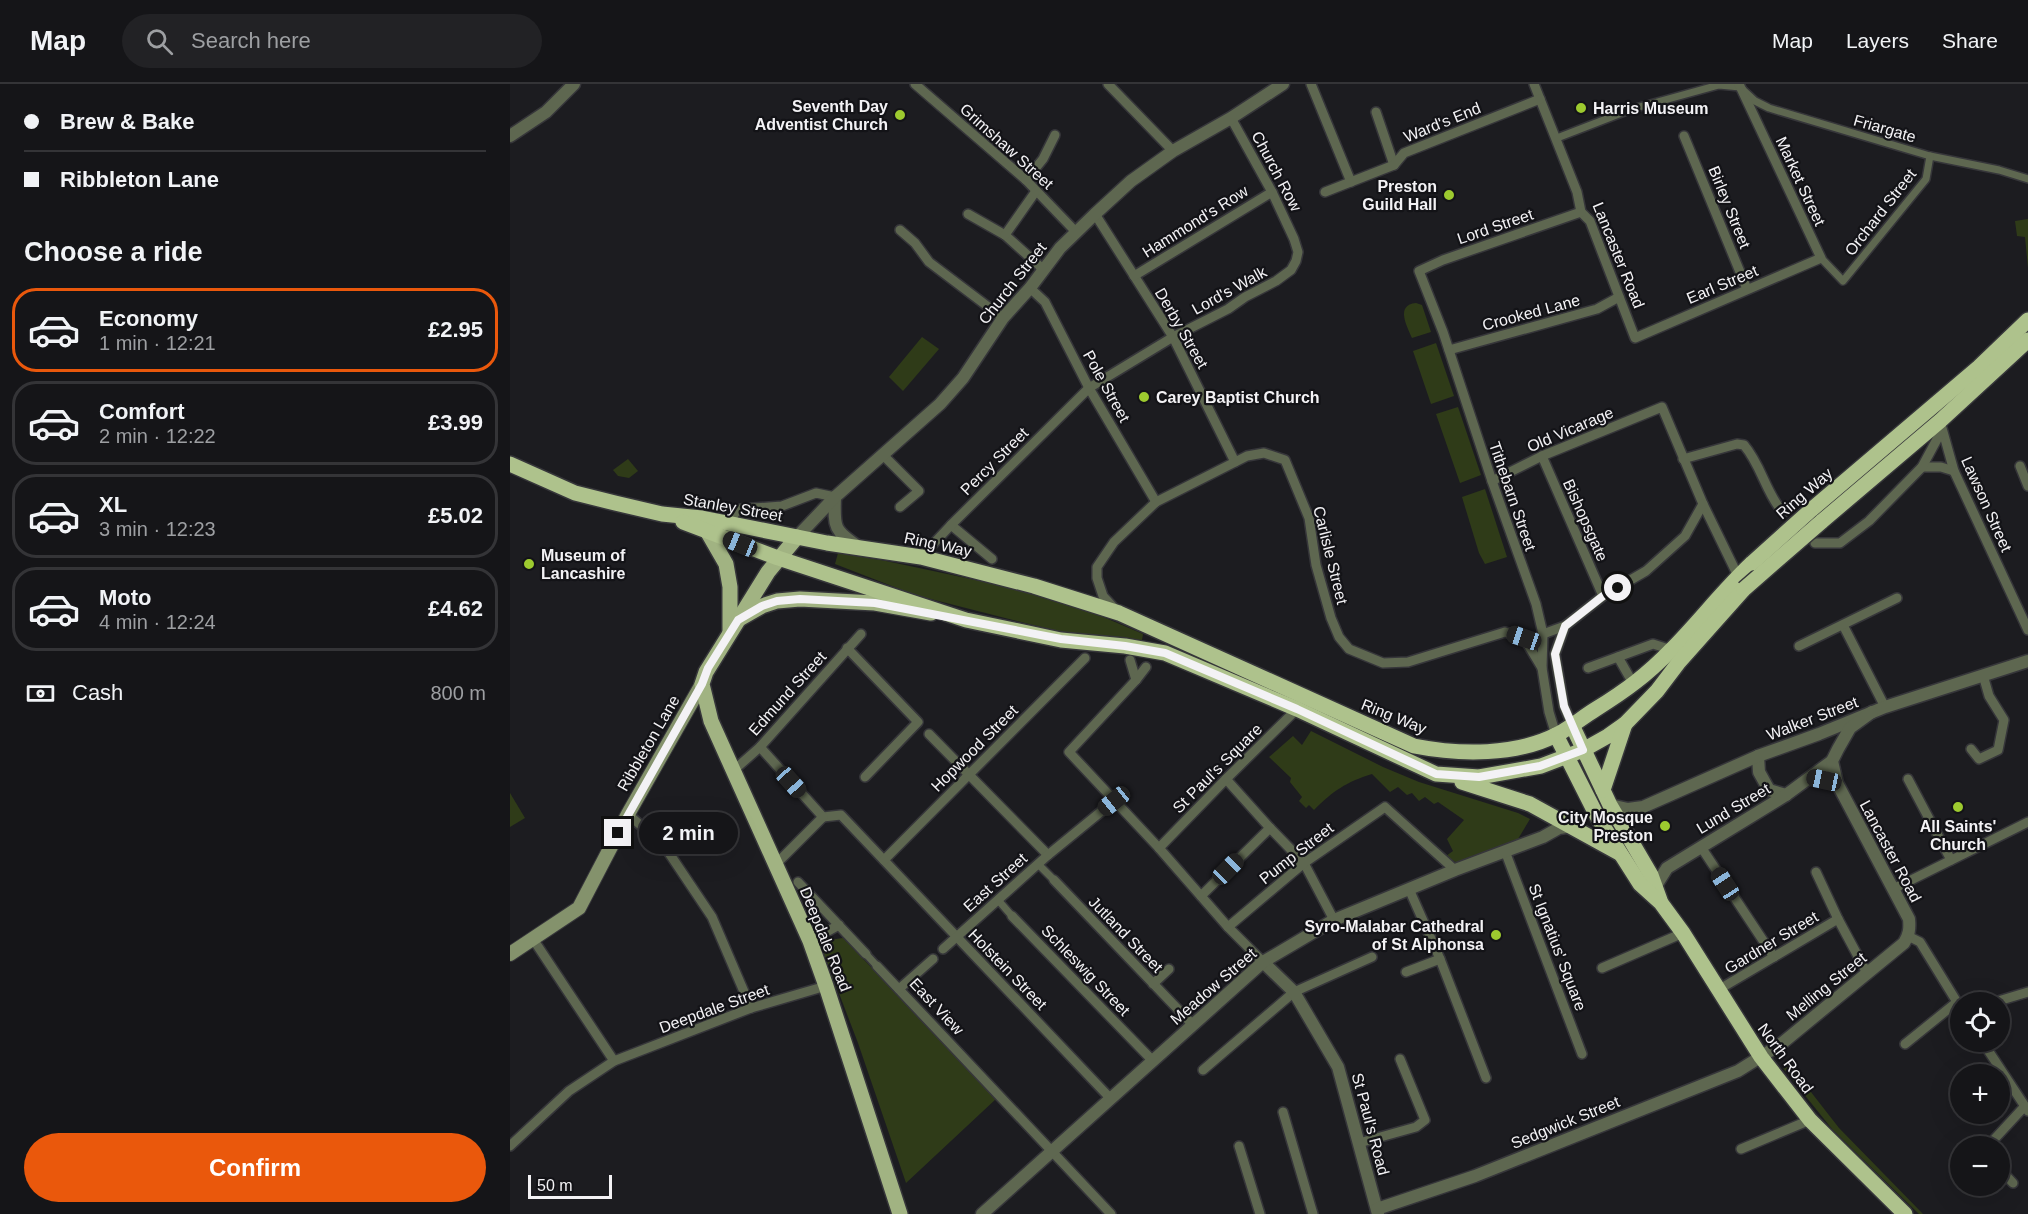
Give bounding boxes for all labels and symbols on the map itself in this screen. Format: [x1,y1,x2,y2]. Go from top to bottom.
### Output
place label: Seventh Day Adventist Church [755,98,888,133]
street label: Ward's End [1401,99,1483,146]
street label: Grimshaw Street [957,100,1057,193]
place label: Harris Museum [1593,100,1709,117]
marker: Harris Museum [1574,101,1588,115]
marker: Seventh Day Adventist Church [893,108,907,122]
street label: Friargate [1852,111,1918,146]
street label: Church Row [1248,128,1305,214]
street label: Market Street [1773,134,1829,229]
street label: Birley Street [1705,164,1754,251]
street label: Orchard Street [1841,165,1920,259]
place label: Preston Guild Hall [1362,178,1437,213]
street label: Hammond's Row [1139,182,1252,261]
marker: Preston Guild Hall [1442,188,1456,202]
street label: Lancaster Road [1589,200,1648,311]
street label: Lord Street [1455,205,1536,247]
street label: Church Street [975,239,1050,327]
street label: Earl Street [1684,262,1761,307]
street label: Lord's Walk [1189,263,1270,318]
street label: Derby Street [1152,285,1212,372]
street label: Crooked Lane [1480,291,1582,334]
street label: Pole Street [1080,348,1133,425]
place label: Carey Baptist Church [1156,389,1320,406]
marker: Carey Baptist Church [1137,390,1151,404]
street label: Old Vicarage [1524,404,1616,455]
street label: Percy Street [957,424,1032,498]
street label: Tithebarn Street [1486,439,1539,553]
street label: Lawson Street [1958,454,2015,555]
street label: Ring Way [1773,464,1836,522]
street label: Bishopsgate [1560,477,1611,564]
street label: Stanley Street [682,490,784,525]
street label: Carlisle Street [1310,504,1351,606]
car [720,529,760,559]
street label: Ring Way [902,529,973,560]
place label: Museum of Lancashire [541,547,626,582]
marker: Museum of Lancashire [522,557,536,571]
route start [1604,574,1631,601]
car [1504,624,1544,652]
street label: Edmund Street [745,648,830,739]
street label: Ribbleton Lane [614,692,683,794]
street label: Walker Street [1764,693,1861,744]
street label: Ring Way [1359,696,1429,737]
street label: Hopwood Street [928,701,1021,795]
street label: St Paul's Square [1169,720,1265,816]
car [772,763,810,801]
car [1805,767,1843,793]
street label: Lund Street [1693,780,1774,837]
car [1094,783,1134,819]
street label: Lancaster Road [1857,797,1925,905]
marker: All Saints' Church [1951,800,1965,814]
place label: City Mosque Preston [1558,809,1653,844]
callout: 2 min [639,812,738,854]
place label: All Saints' Church [1920,818,1996,853]
route end [604,819,631,846]
street label: Pump Street [1256,819,1337,887]
marker: City Mosque Preston [1658,819,1672,833]
street label: East Street [960,849,1031,915]
car [1209,850,1247,888]
car [1708,864,1742,904]
street label: St Ignatius' Square [1525,881,1590,1013]
street label: Deepdale Road [797,884,854,994]
street label: Jutland Street [1085,893,1166,976]
street label: Gardner Street [1722,908,1821,977]
place label: Syro-Malabar Cathedral of St Alphonsa [1304,918,1484,953]
street label: Schleswig Street [1038,922,1134,1020]
street label: Holstein Street [965,926,1051,1013]
marker: Syro-Malabar Cathedral of St Alphonsa [1489,928,1503,942]
street label: Meadow Street [1167,944,1260,1028]
street label: Melling Street [1783,949,1870,1024]
street label: East View [906,975,967,1038]
street label: Deepdale Street [657,981,772,1036]
street label: North Road [1755,1020,1817,1096]
street label: St Paul's Road [1349,1071,1392,1177]
street label: Sedgwick Street [1508,1093,1622,1152]
scale bar [528,1172,612,1200]

